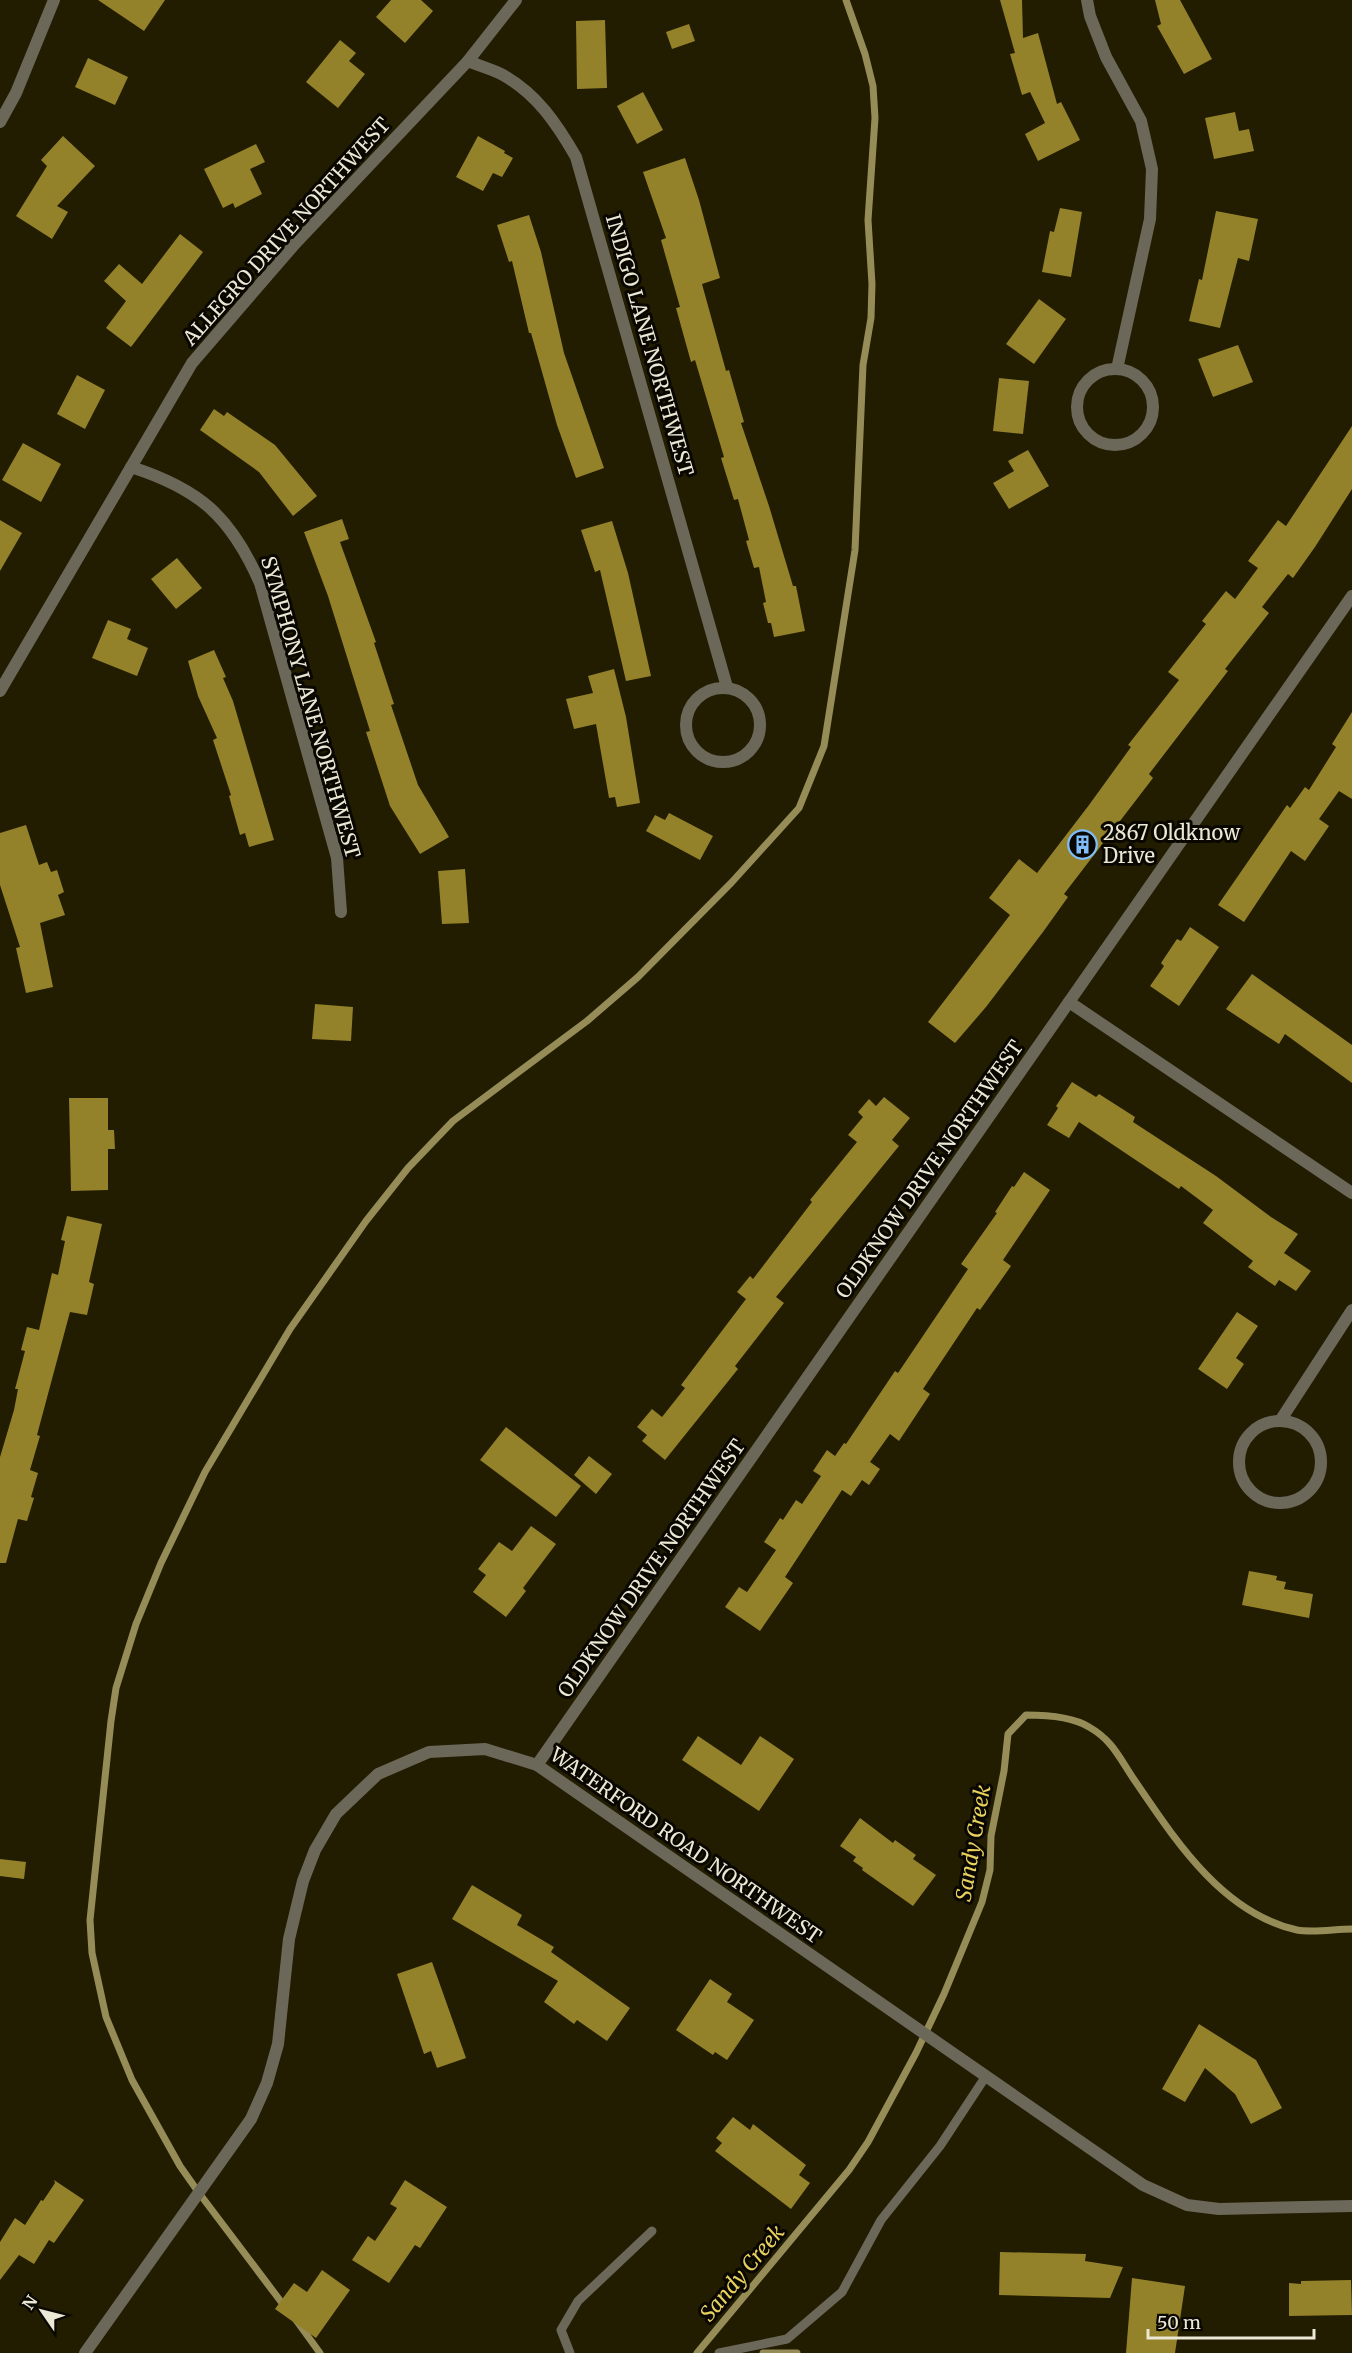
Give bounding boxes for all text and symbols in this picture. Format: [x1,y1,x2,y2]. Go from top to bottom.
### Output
street label: ALLEGRO DRIVE NORTHWEST [176,112,395,351]
street label: INDIGO LANE NORTHWEST [601,211,699,479]
street label: SYMPHONY LANE NORTHWEST [256,553,366,861]
place label: 2867 Oldknow Drive [1103,820,1241,868]
building icon: 2867 Oldknow Drive [1066,828,1098,860]
street label: OLDKNOW DRIVE NORTHWEST [830,1035,1028,1303]
street label: OLDKNOW DRIVE NORTHWEST [552,1434,750,1702]
street label: WATERFORD ROAD NORTHWEST [545,1741,826,1949]
water label: Sandy Creek [950,1782,997,1903]
water label: Sandy Creek [694,2219,790,2327]
north arrow [12,2281,72,2341]
text: N [18,2291,42,2313]
scale bar [1148,2302,1314,2340]
text: 50 m [1157,2311,1201,2334]

